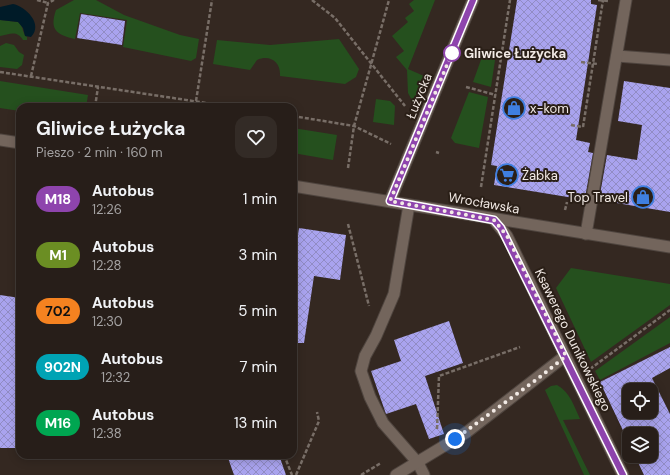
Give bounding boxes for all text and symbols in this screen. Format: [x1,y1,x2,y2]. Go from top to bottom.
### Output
marker: Gliwice Łużycka [443,44,461,62]
place label: Gliwice Łużycka [464,45,566,62]
street label: Łużycka [402,70,436,122]
shop icon: x-kom [501,95,527,121]
place label: x-kom [530,100,569,117]
text: Gliwice Łużycka [36,116,185,141]
button: heart [235,116,277,158]
text: Pieszo · 2 min · 160 m [36,144,162,161]
supermarket icon: Żabka [494,162,520,188]
place label: Żabka [522,167,558,184]
text: Autobus [92,181,154,201]
shop icon: Top Travel [630,184,656,210]
street label: Wrocławska [447,188,521,218]
text: 1 min [243,189,277,209]
place label: Top Travel [568,189,628,206]
text: M18 [45,190,71,208]
text: 12:26 [92,201,122,218]
text: Autobus [92,237,154,257]
text: 3 min [239,245,277,265]
text: M1 [49,246,67,264]
text: 12:28 [92,257,121,274]
street label: Ksawerego Dunikowskiego [531,266,615,414]
text: Autobus [92,293,154,313]
text: 5 min [238,301,277,321]
text: 702 [45,302,71,320]
text: 12:30 [92,313,123,330]
text: Autobus [101,349,163,369]
text: 7 min [239,357,277,377]
text: 902N [44,358,81,376]
text: 12:32 [101,369,130,386]
map controls [622,383,658,463]
button: locate [622,383,658,419]
text: Autobus [92,405,154,425]
text: 13 min [234,413,277,433]
text: M16 [45,414,71,432]
text: 12:38 [92,425,122,442]
button: layers [622,427,658,463]
your location [445,429,465,449]

